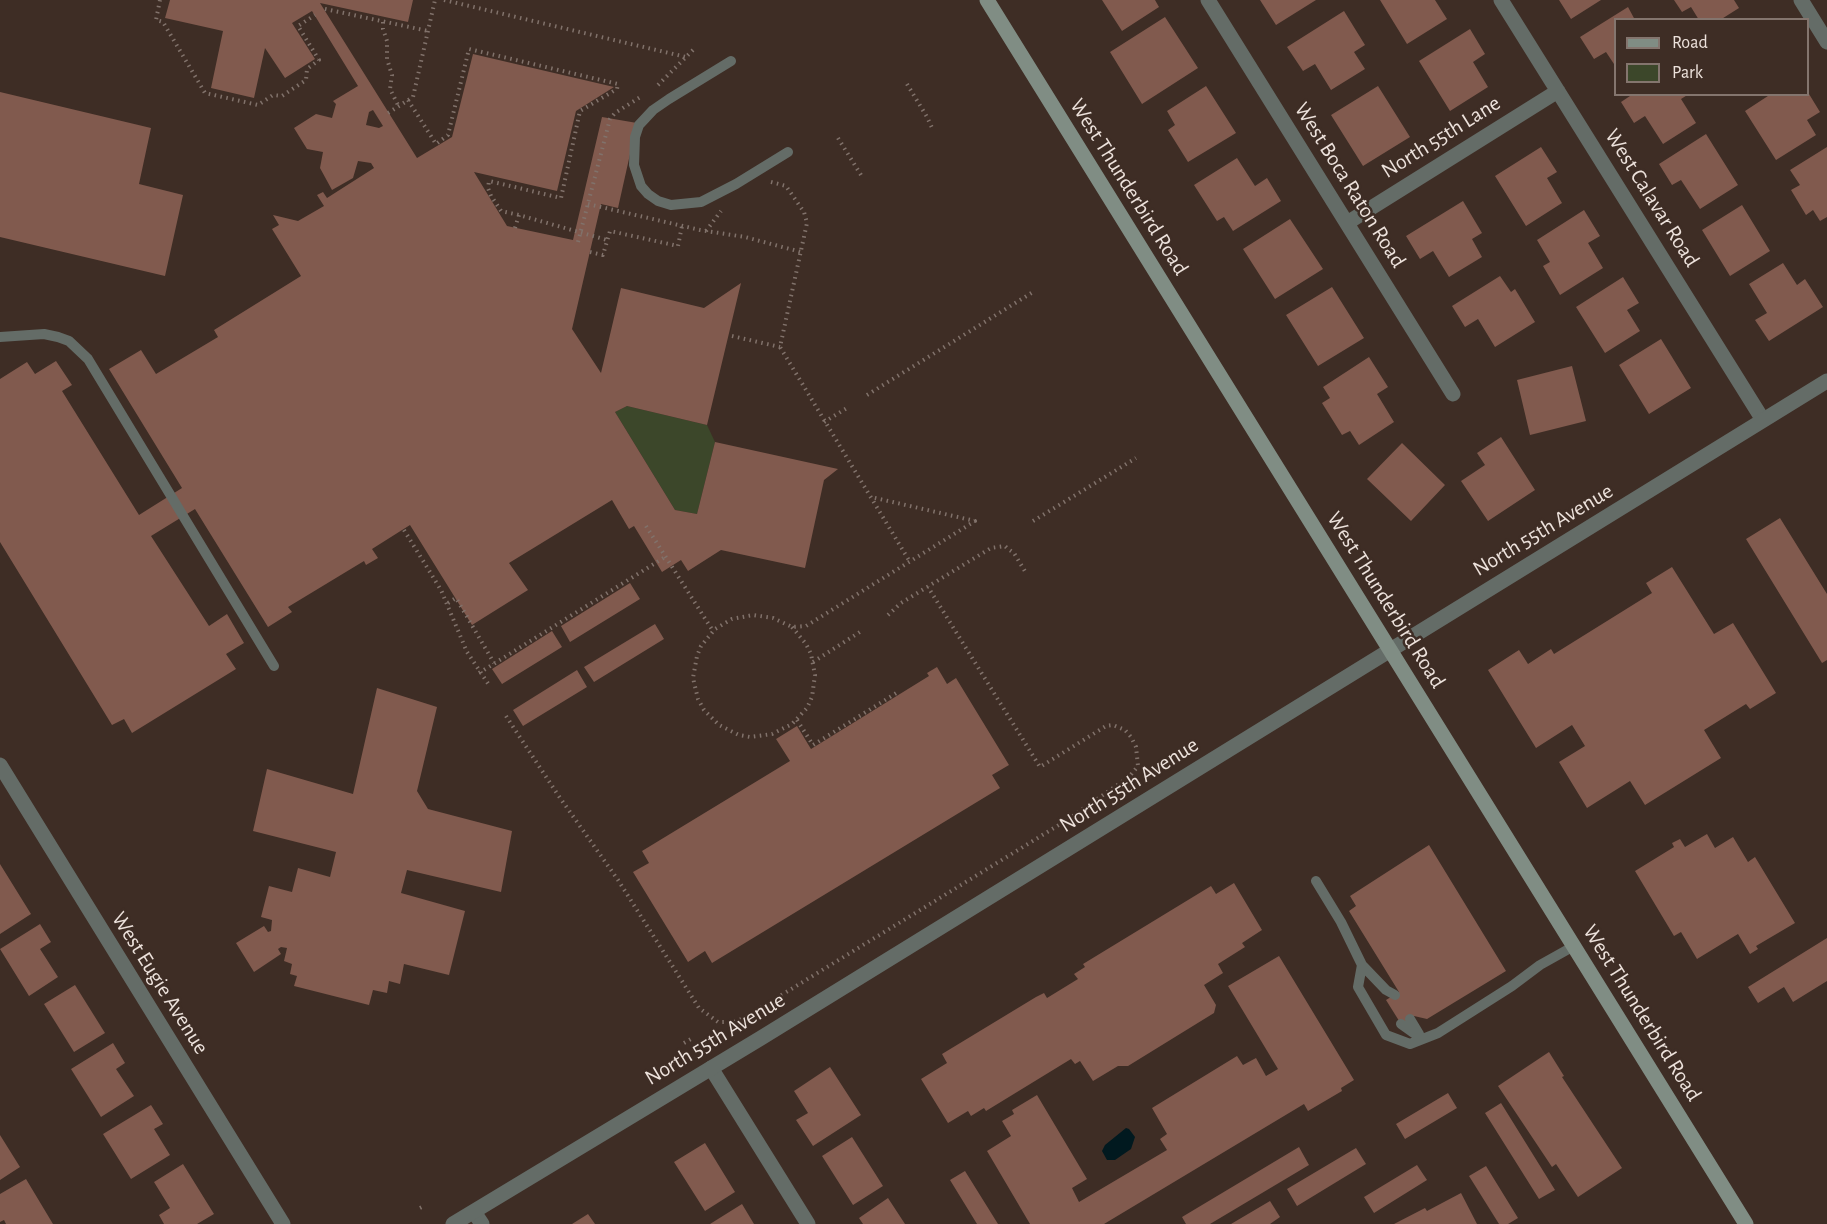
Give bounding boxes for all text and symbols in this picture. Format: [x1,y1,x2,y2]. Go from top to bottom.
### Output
legend [1614,18,1809,96]
text: Road [1672,34,1708,52]
text: Park [1672,64,1703,82]
street label: North 55th Lane [1377,90,1505,184]
street label: West Thunderbird Road [1064,94,1194,280]
street label: West Boca Raton Road [1288,97,1412,273]
street label: West Calavar Road [1599,124,1705,272]
street label: North 55th Avenue [1468,478,1618,582]
street label: West Thunderbird Road [1321,507,1451,693]
street label: North 55th Avenue [1055,732,1203,838]
street label: West Eugie Avenue [106,907,214,1059]
street label: West Thunderbird Road [1577,920,1707,1106]
street label: North 55th Avenue [640,987,790,1091]

